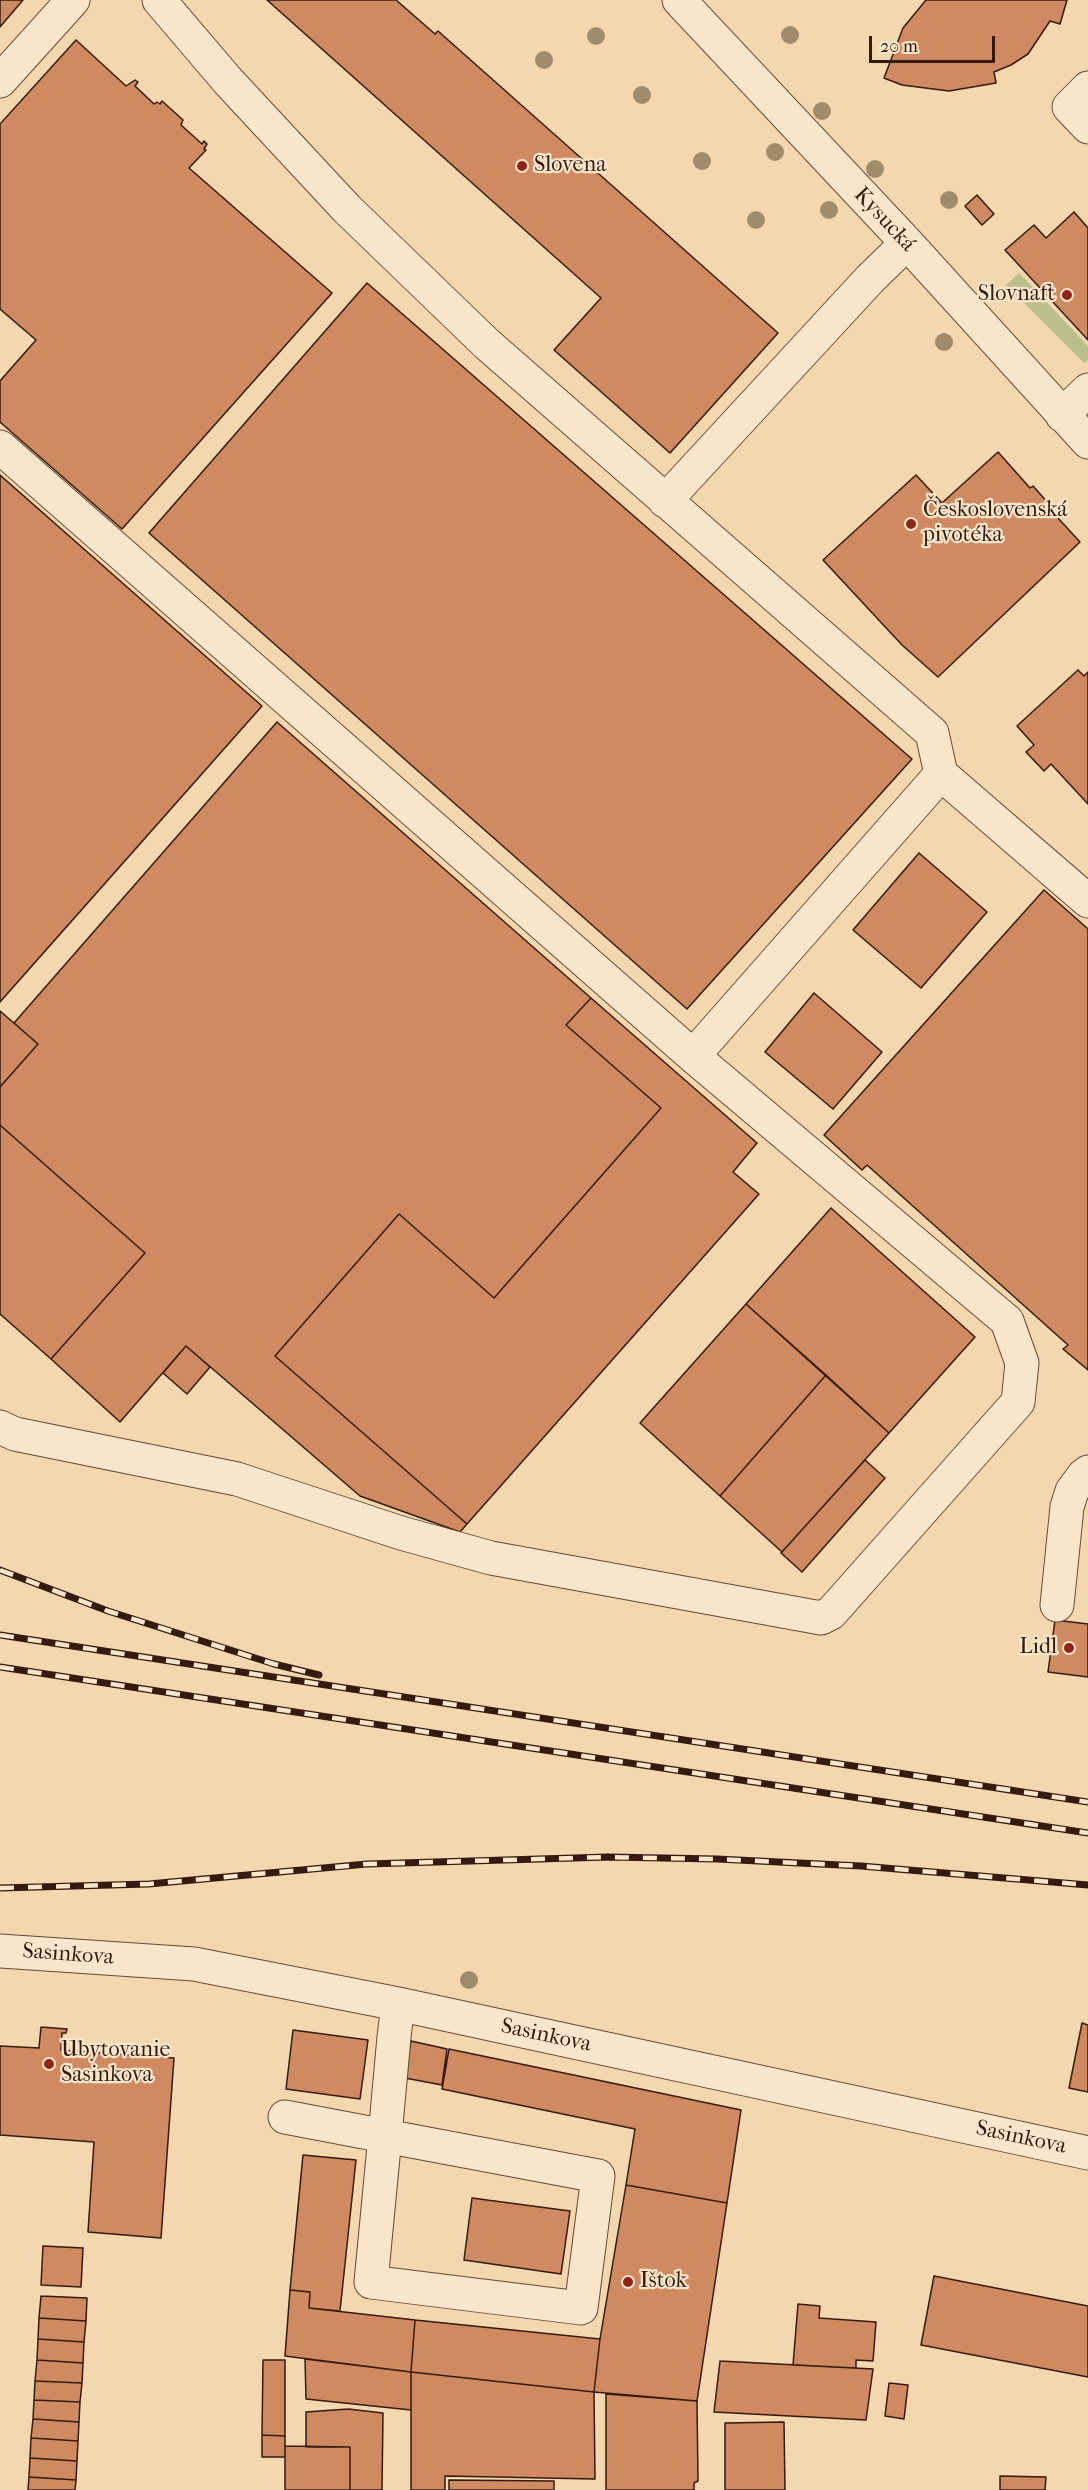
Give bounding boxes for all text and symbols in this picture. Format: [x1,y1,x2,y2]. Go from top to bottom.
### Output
scale bar [872,24,998,62]
text: 20 m [880,36,918,57]
place label: Slovena [534,153,606,179]
marker: Slovena [515,159,529,173]
street label: Kysucká [848,182,920,258]
place label: Slovnaft [978,282,1055,308]
marker: Slovnaft [1060,288,1074,302]
place label: Československá pivotéka [923,498,1067,550]
marker: Československá pivotéka [904,517,918,531]
place label: Lidl [1019,1635,1057,1661]
marker: Lidl [1062,1641,1076,1655]
street label: Sasinkova [21,1939,115,1971]
street label: Sasinkova [498,2014,594,2058]
place label: Ubytovanie Sasinkova [61,2038,170,2090]
marker: Ubytovanie Sasinkova [42,2057,56,2071]
street label: Sasinkova [973,2116,1069,2160]
place label: Ištok [640,2269,687,2295]
marker: Ištok [621,2275,635,2289]

